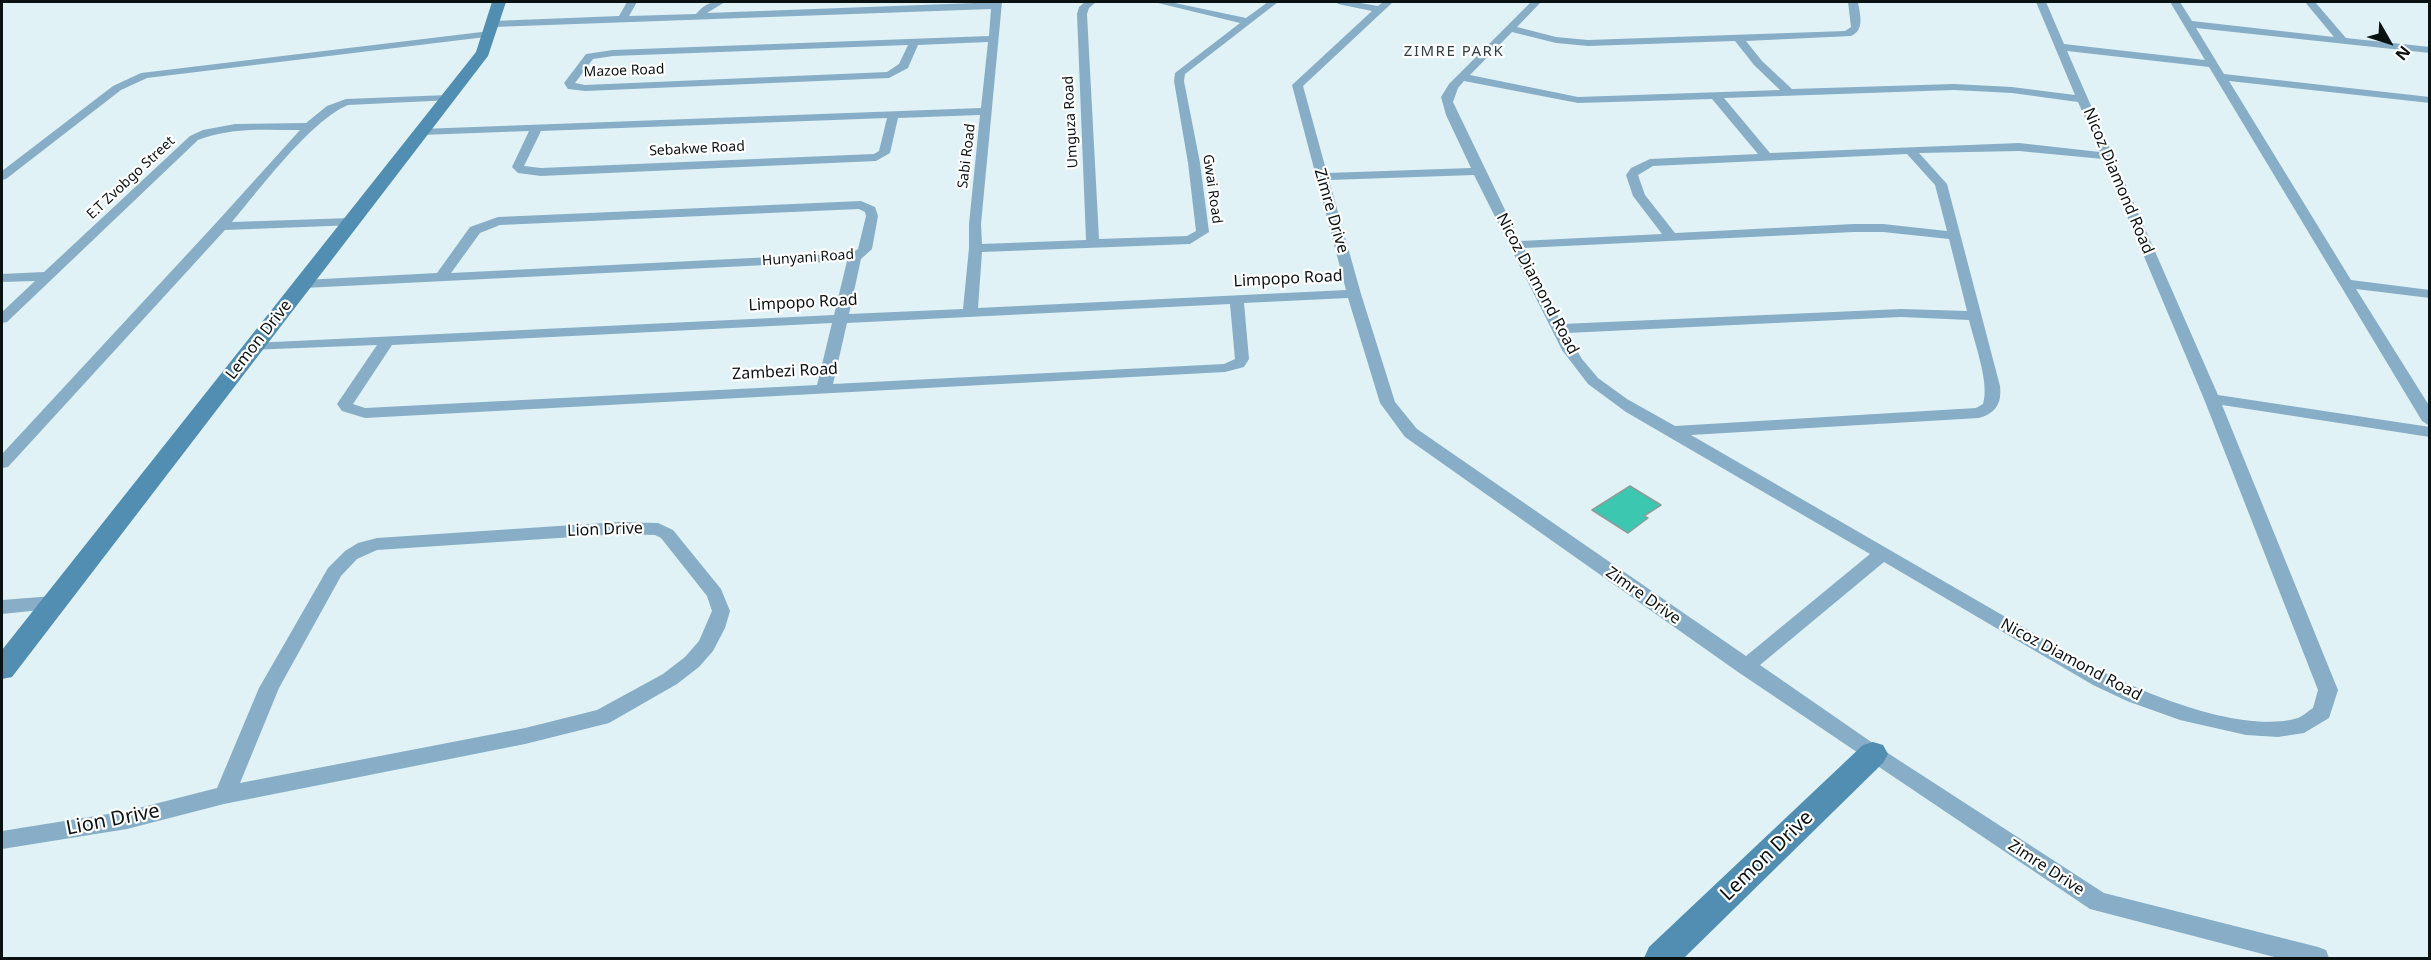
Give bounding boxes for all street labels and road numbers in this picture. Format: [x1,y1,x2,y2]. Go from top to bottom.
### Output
street label: Mazoe Road [583,61,665,81]
street label: Umguza Road [1060,75,1082,169]
street label: Nicoz Diamond Road [2079,105,2157,257]
street label: Sabi Road [955,123,979,189]
street label: E.T Zvobgo Street [84,133,178,223]
street label: Sebakwe Road [649,138,745,160]
street label: Gwai Road [1199,153,1225,225]
street label: Zimre Drive [1310,166,1352,256]
street label: Nicoz Diamond Road [1492,210,1582,358]
street label: Hunyani Road [761,246,855,270]
street label: Limpopo Road [1233,267,1343,291]
street label: Limpopo Road [748,291,858,315]
street label: Lemon Drive [222,296,296,384]
street label: Zambezi Road [732,360,838,384]
street label: Lion Drive [567,519,643,541]
street label: Zimre Drive [1602,563,1684,629]
street label: Nicoz Diamond Road [1997,615,2145,705]
street label: Lion Drive [64,799,162,841]
street label: Lemon Drive [1716,806,1818,906]
street label: Zimre Drive [2004,836,2088,900]

